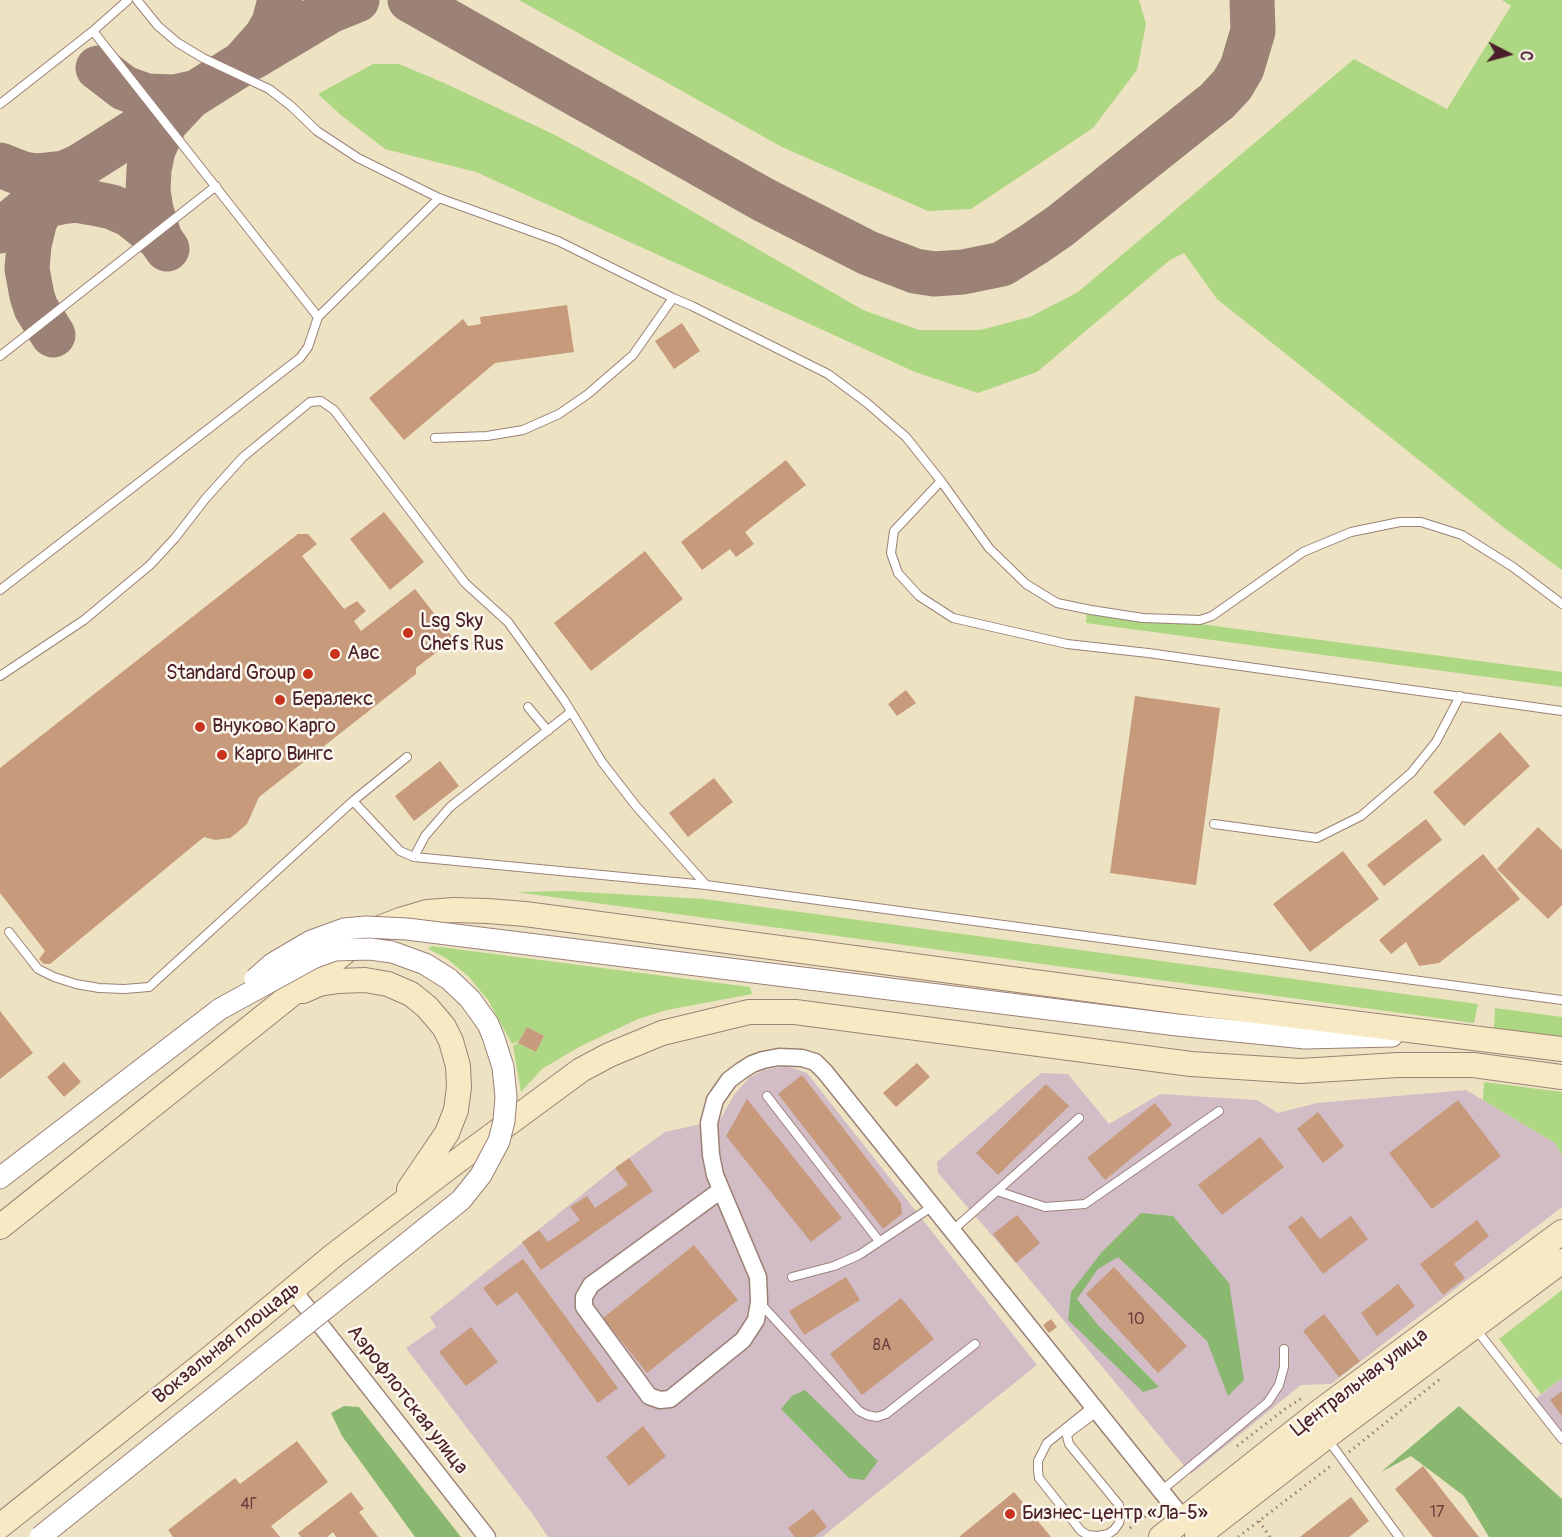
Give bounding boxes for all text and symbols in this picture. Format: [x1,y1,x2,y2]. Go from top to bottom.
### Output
north arrow [1478,24,1538,84]
text: С [1515,50,1536,62]
place label: Lsg Sky Chefs Rus [420,610,504,657]
marker: Lsg Sky Chefs Rus [401,626,415,640]
place label: Авс [347,642,380,666]
marker: Авс [328,647,342,661]
place label: Standard Group [166,662,296,686]
marker: Standard Group [301,667,315,681]
place label: Бералекс [292,688,373,712]
marker: Бералекс [273,693,287,707]
place label: Внуково Карго [212,715,336,739]
marker: Внуково Карго [193,720,207,734]
place label: Карго Вингс [234,743,333,767]
marker: Карго Вингс [215,748,229,762]
street label: Вокзальная площадь [149,1276,305,1410]
house number: 10 [1127,1310,1145,1330]
street label: Аэрофлотская улица [341,1321,473,1479]
street label: Центральная улица [1287,1324,1433,1442]
house number: 8А [873,1336,891,1356]
house number: 4Г [241,1495,257,1515]
place label: Бизнес-центр «Ла-5» [1022,1502,1208,1526]
house number: 17 [1430,1503,1444,1523]
marker: Бизнес-центр «Ла-5» [1003,1507,1017,1521]

